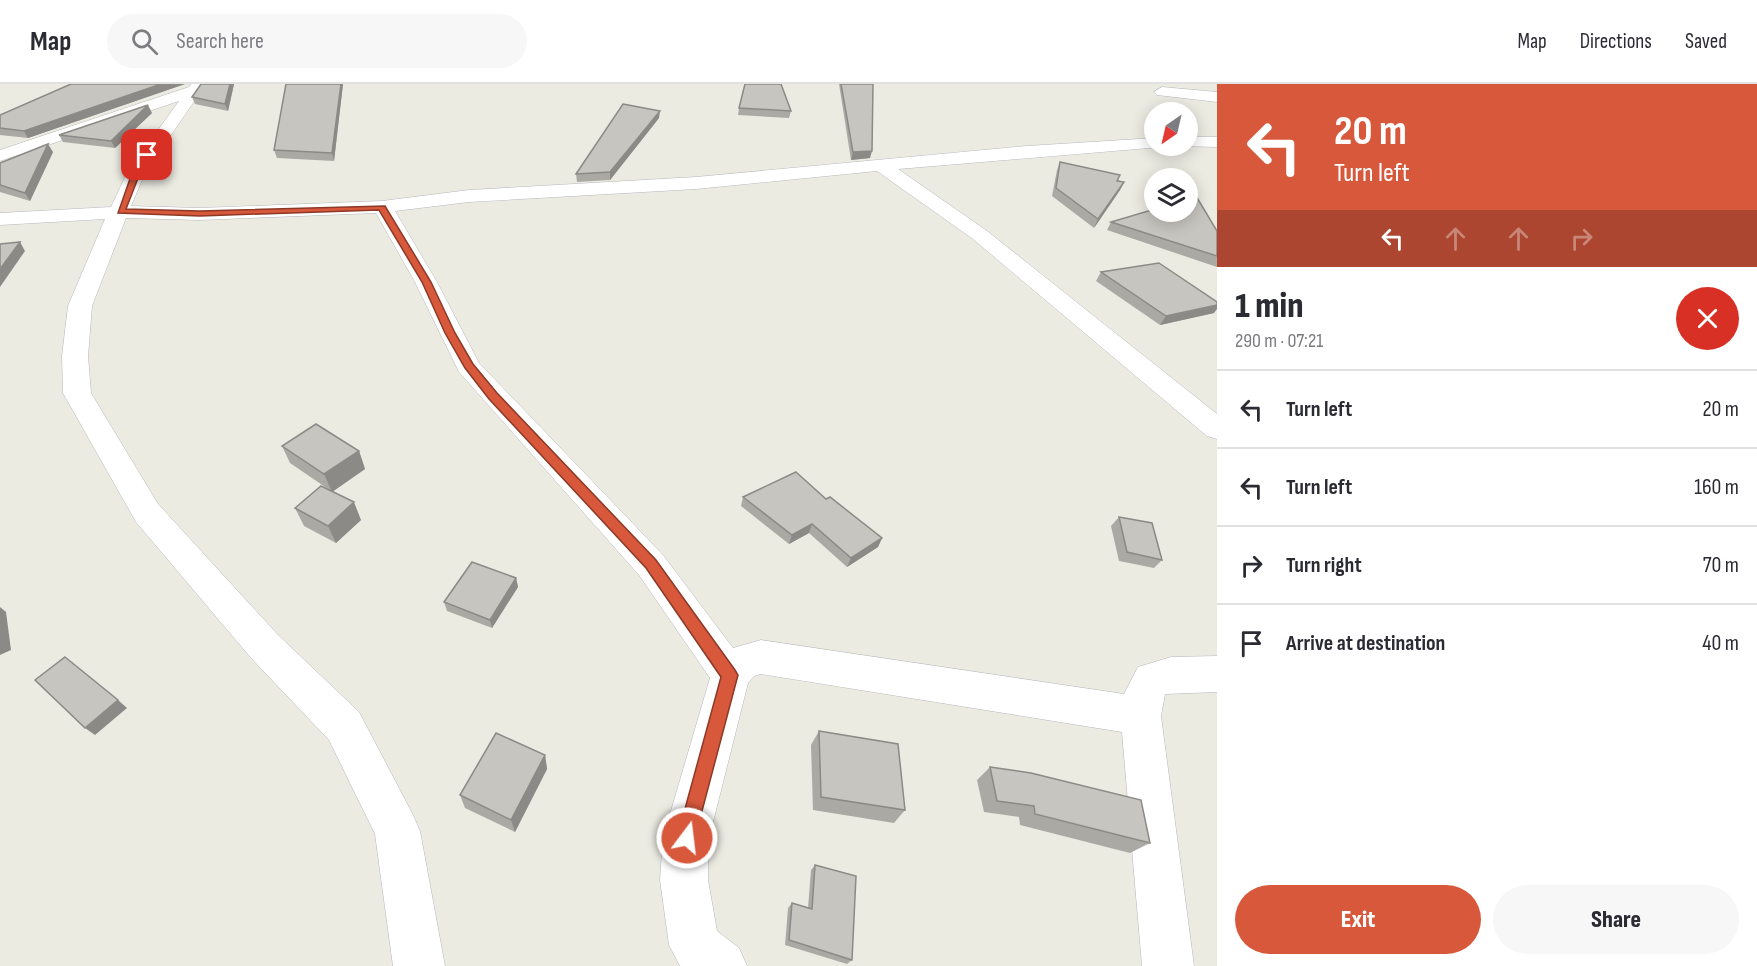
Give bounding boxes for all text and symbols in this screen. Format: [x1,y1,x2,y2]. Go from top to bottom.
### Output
search box [107,14,527,68]
text: Map [30,25,71,58]
icon: search [128,25,161,58]
text: Search here [176,28,264,55]
text: Map [1517,29,1547,54]
text: Directions [1580,29,1652,54]
text: Saved [1685,29,1727,54]
north arrow [1144,102,1198,156]
map controls [1144,102,1198,222]
text: 20 m [1334,106,1407,157]
icon: left [1235,108,1313,186]
pin [121,129,172,180]
icon: arrive [130,138,163,171]
text: Turn left [1334,157,1410,189]
button: layers [1144,168,1198,222]
icon: left [1376,222,1409,255]
icon: ahead [1439,222,1472,255]
icon: ahead [1502,222,1535,255]
icon: right [1565,222,1598,255]
text: 1 min [1235,285,1303,328]
button: close [1676,287,1739,350]
text: 290 m · 07:21 [1235,329,1323,353]
icon: left [1235,393,1268,426]
text: Turn left [1286,396,1352,423]
text: 20 m [1703,396,1739,423]
icon: left [1235,471,1268,504]
text: Turn left [1286,474,1352,501]
text: 160 m [1694,474,1739,501]
icon: right [1235,549,1268,582]
text: Turn right [1286,552,1362,579]
text: 70 m [1703,552,1739,579]
icon: arrive [1235,627,1268,660]
text: Arrive at destination [1286,630,1445,657]
text: 40 m [1702,630,1739,657]
position arrow [655,806,719,870]
button: Exit [1235,885,1481,954]
button: Share [1493,885,1739,954]

